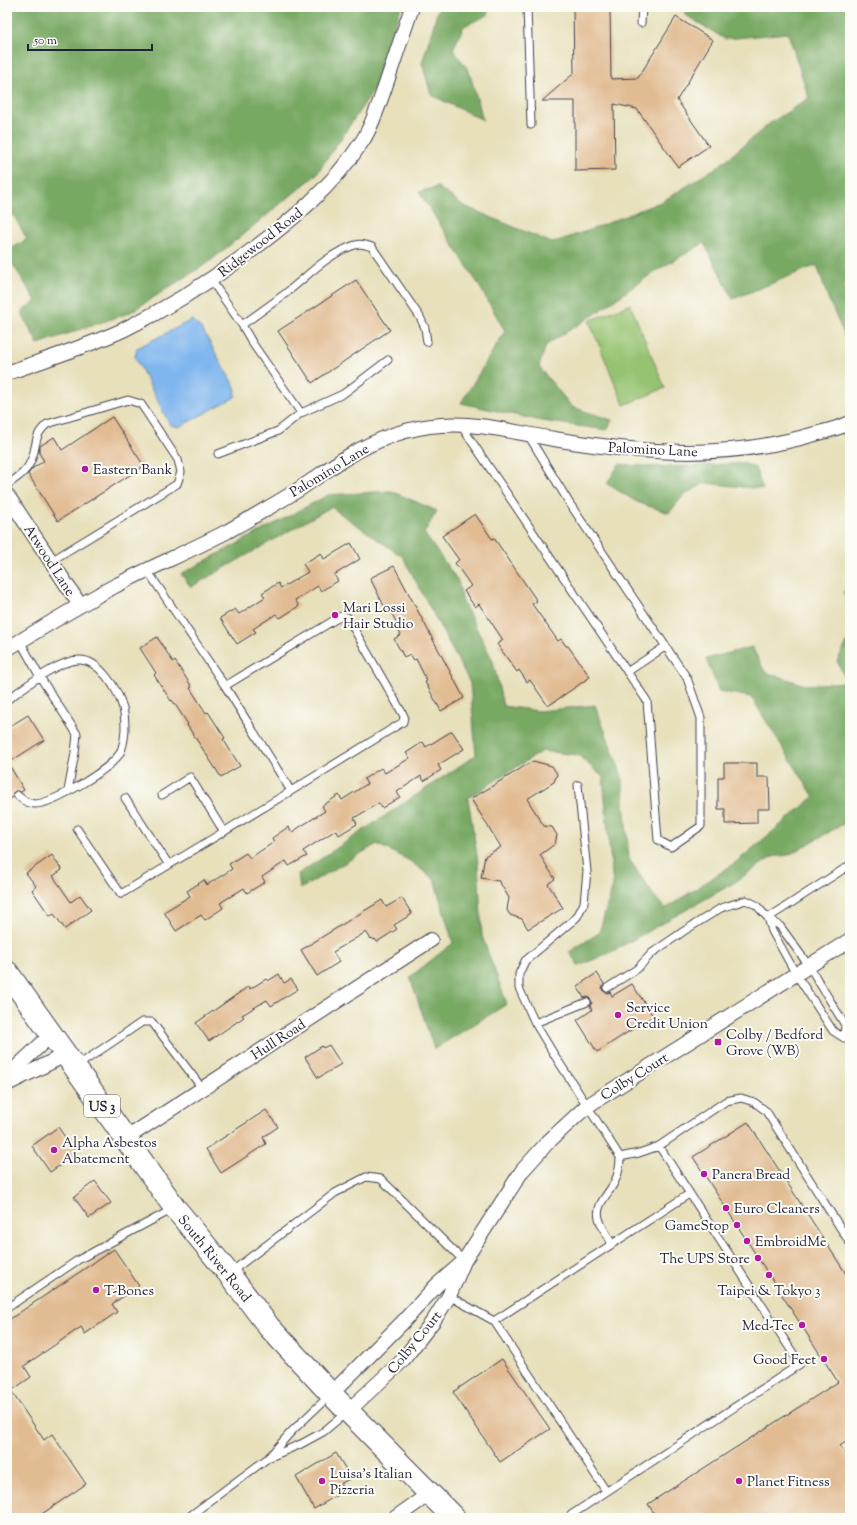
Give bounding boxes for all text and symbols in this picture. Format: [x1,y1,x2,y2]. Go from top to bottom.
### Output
scale bar [28,26,152,52]
text: 50 m [33,32,57,50]
street label: Ridgewood Road [215,204,308,283]
street label: Palomino Lane [608,439,698,463]
street label: Palomino Lane [287,440,374,503]
place label: Eastern Bank [93,461,173,481]
marker: Eastern Bank [80,464,90,474]
street label: Atwood Lane [18,521,79,601]
place label: Mari Lossi Hair Studio [343,599,414,635]
marker: Mari Lossi Hair Studio [330,610,340,620]
place label: Service Credit Union [626,999,708,1035]
marker: Service Credit Union [613,1010,623,1020]
street label: Hull Road [248,1016,310,1066]
place label: Colby / Bedford Grove (WB) [726,1026,823,1062]
marker: Colby / Bedford Grove (WB) [713,1037,723,1047]
street label: Colby Court [597,1049,673,1106]
road number: US 3 [84,1095,120,1117]
place label: Alpha Asbestos Abatement [62,1134,157,1170]
marker: Alpha Asbestos Abatement [49,1145,59,1155]
place label: Panera Bread [712,1166,790,1186]
marker: Panera Bread [699,1169,709,1179]
place label: Euro Cleaners [734,1200,820,1220]
marker: Euro Cleaners [721,1203,731,1213]
street label: South River Road [172,1211,255,1307]
place label: GameStop [665,1217,729,1237]
marker: GameStop [732,1220,742,1230]
place label: EmbroidMe [755,1233,826,1253]
marker: EmbroidMe [742,1236,752,1246]
place label: The UPS Store [659,1250,750,1270]
marker: The UPS Store [753,1253,763,1263]
marker: Taipei & Tokyo 3 [764,1270,774,1280]
place label: T-Bones [104,1282,154,1302]
place label: Taipei & Tokyo 3 [717,1282,821,1302]
marker: T-Bones [91,1285,101,1295]
street label: Colby Court [384,1307,447,1379]
place label: Med-Tec [742,1317,794,1337]
marker: Med-Tec [797,1320,807,1330]
place label: Good Feet [753,1351,816,1371]
marker: Good Feet [819,1354,829,1364]
place label: Luisa's Italian Pizzeria [330,1465,412,1501]
place label: Planet Fitness [747,1473,830,1493]
marker: Luisa's Italian Pizzeria [317,1476,327,1486]
marker: Planet Fitness [734,1476,744,1486]

